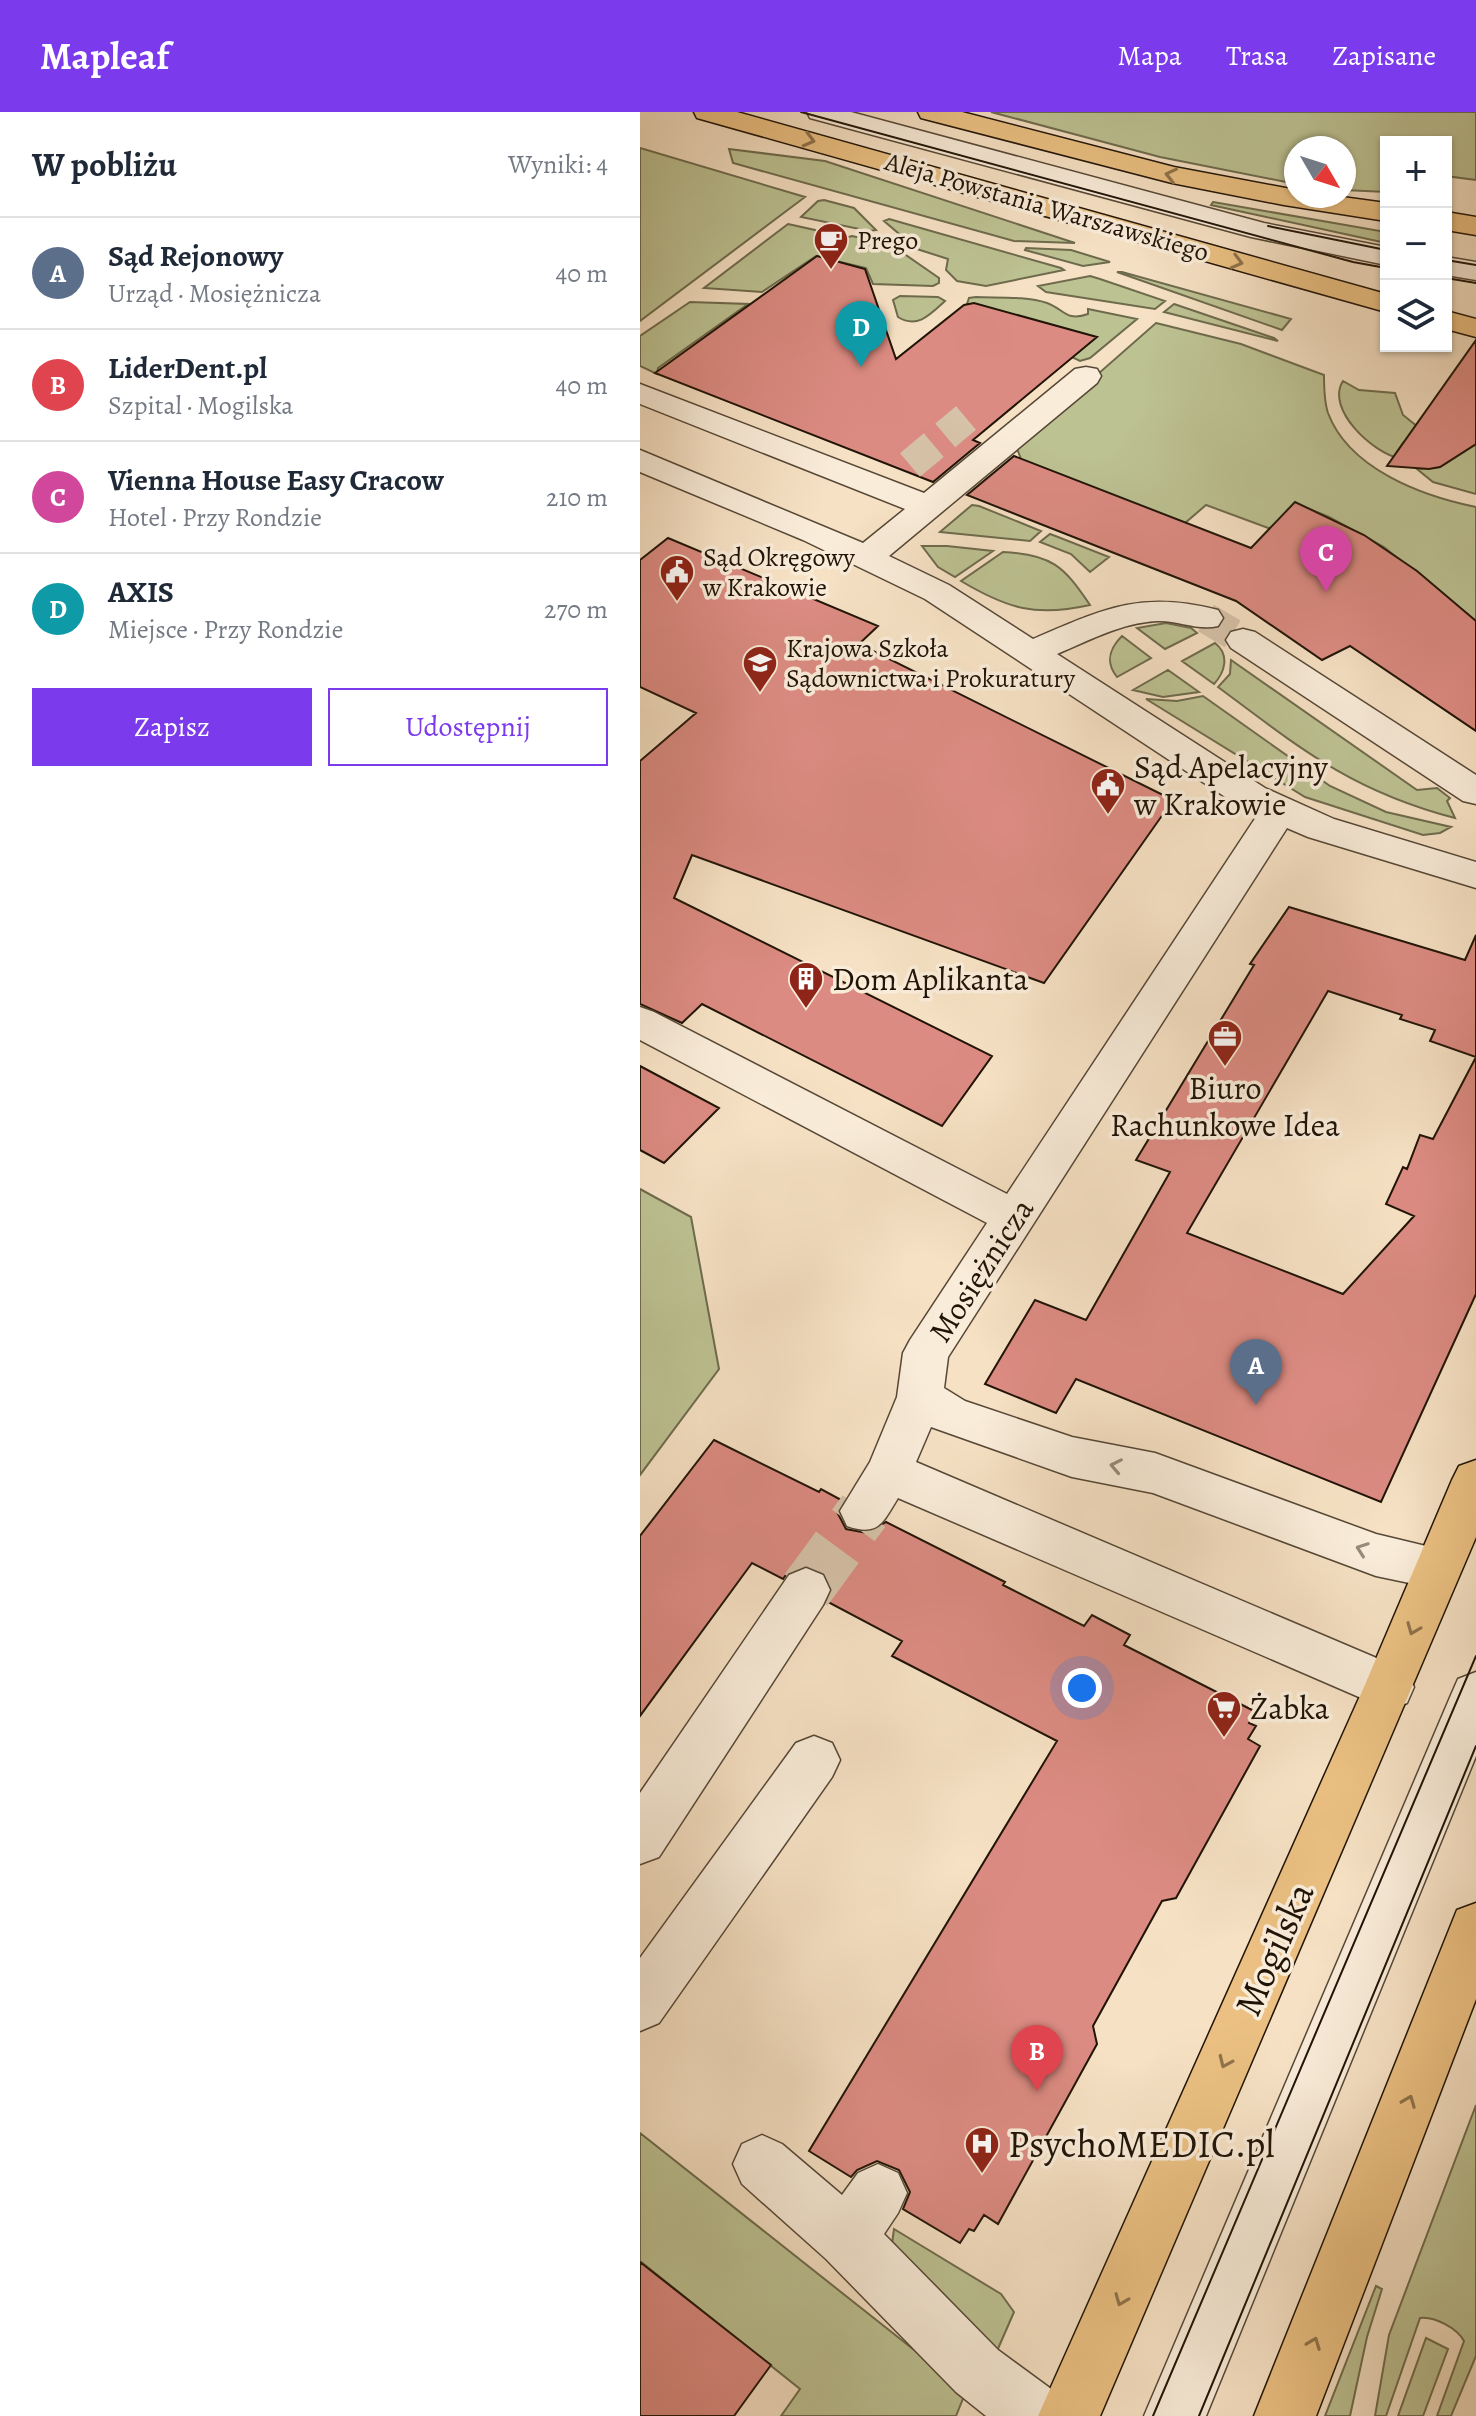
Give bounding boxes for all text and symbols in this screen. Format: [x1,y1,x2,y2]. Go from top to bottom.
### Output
text: Mapleaf [40,30,169,82]
text: Mapa [1118,37,1182,75]
text: Trasa [1226,37,1288,75]
text: Zapisane [1332,37,1436,75]
one-way arrow [802,130,816,147]
north arrow [1284,136,1356,208]
map controls [1380,136,1452,352]
button: + [1380,136,1452,208]
text: W pobliżu [32,141,177,188]
street label: Aleja Powstania Warszawskiego [880,144,1213,270]
text: Wyniki: 4 [508,147,608,182]
one-way arrow [1165,167,1179,184]
button: − [1380,208,1452,280]
cafe icon: Prego [812,221,850,271]
place label: Prego [857,223,918,258]
text: Sąd Rejonowy [108,236,283,276]
one-way arrow [1230,253,1244,270]
text: A [50,256,66,291]
text: 40 m [556,256,608,291]
text: Urząd · Mosiężnicza [108,276,321,311]
button: layers [1380,280,1452,352]
pin: D [835,301,887,367]
text: LiderDent.pl [108,348,267,388]
text: B [50,368,66,403]
text: 40 m [556,368,608,403]
text: Szpital · Mogilska [108,388,293,423]
text: Vienna House Easy Cracow [108,460,444,500]
text: C [50,480,66,515]
text: 210 m [546,480,608,515]
text: Hotel · Przy Rondzie [108,500,322,535]
pin: C [1300,526,1352,592]
place label: Sąd Okręgowy w Krakowie [702,540,855,605]
public building icon: Sąd Okręgowy w Krakowie [658,553,696,603]
text: AXIS [108,572,174,612]
text: D [49,592,67,627]
text: 270 m [544,592,608,627]
text: Miejsce · Przy Rondzie [108,612,343,647]
place label: Krajowa Szkoła Sądownictwa i Prokuratury [786,631,1076,696]
school or university icon: Krajowa Szkoła Sądownictwa i Prokuratury [741,644,779,694]
button: Zapisz [32,688,312,766]
button: Udostępnij [328,688,608,766]
place label: Sąd Apelacyjny w Krakowie [1133,745,1329,826]
public building icon: Sąd Apelacyjny w Krakowie [1089,766,1127,816]
place label: Dom Aplikanta [832,957,1028,1001]
building icon: Dom Aplikanta [787,960,825,1010]
office icon: Biuro Rachunkowe Idea [1206,1018,1244,1068]
place label: Biuro Rachunkowe Idea [1110,1066,1340,1147]
street label: Mosiężnicza [918,1190,1044,1350]
pin: A [1230,1339,1282,1405]
one-way arrow [1110,1458,1124,1475]
one-way arrow [1356,1543,1370,1559]
one-way arrow [1406,1621,1422,1635]
your location [1062,1668,1102,1708]
place label: Żabka [1250,1686,1330,1730]
supermarket icon: Żabka [1205,1689,1243,1739]
street label: Mogilska [1222,1874,1326,2024]
pin: B [1011,2025,1063,2091]
one-way arrow [1218,2054,1234,2068]
one-way arrow [1399,2095,1415,2109]
place label: PsychoMEDIC.pl [1008,2118,1275,2170]
hospital icon: PsychoMEDIC.pl [963,2125,1001,2175]
one-way arrow [1114,2292,1130,2306]
one-way arrow [1304,2337,1320,2351]

